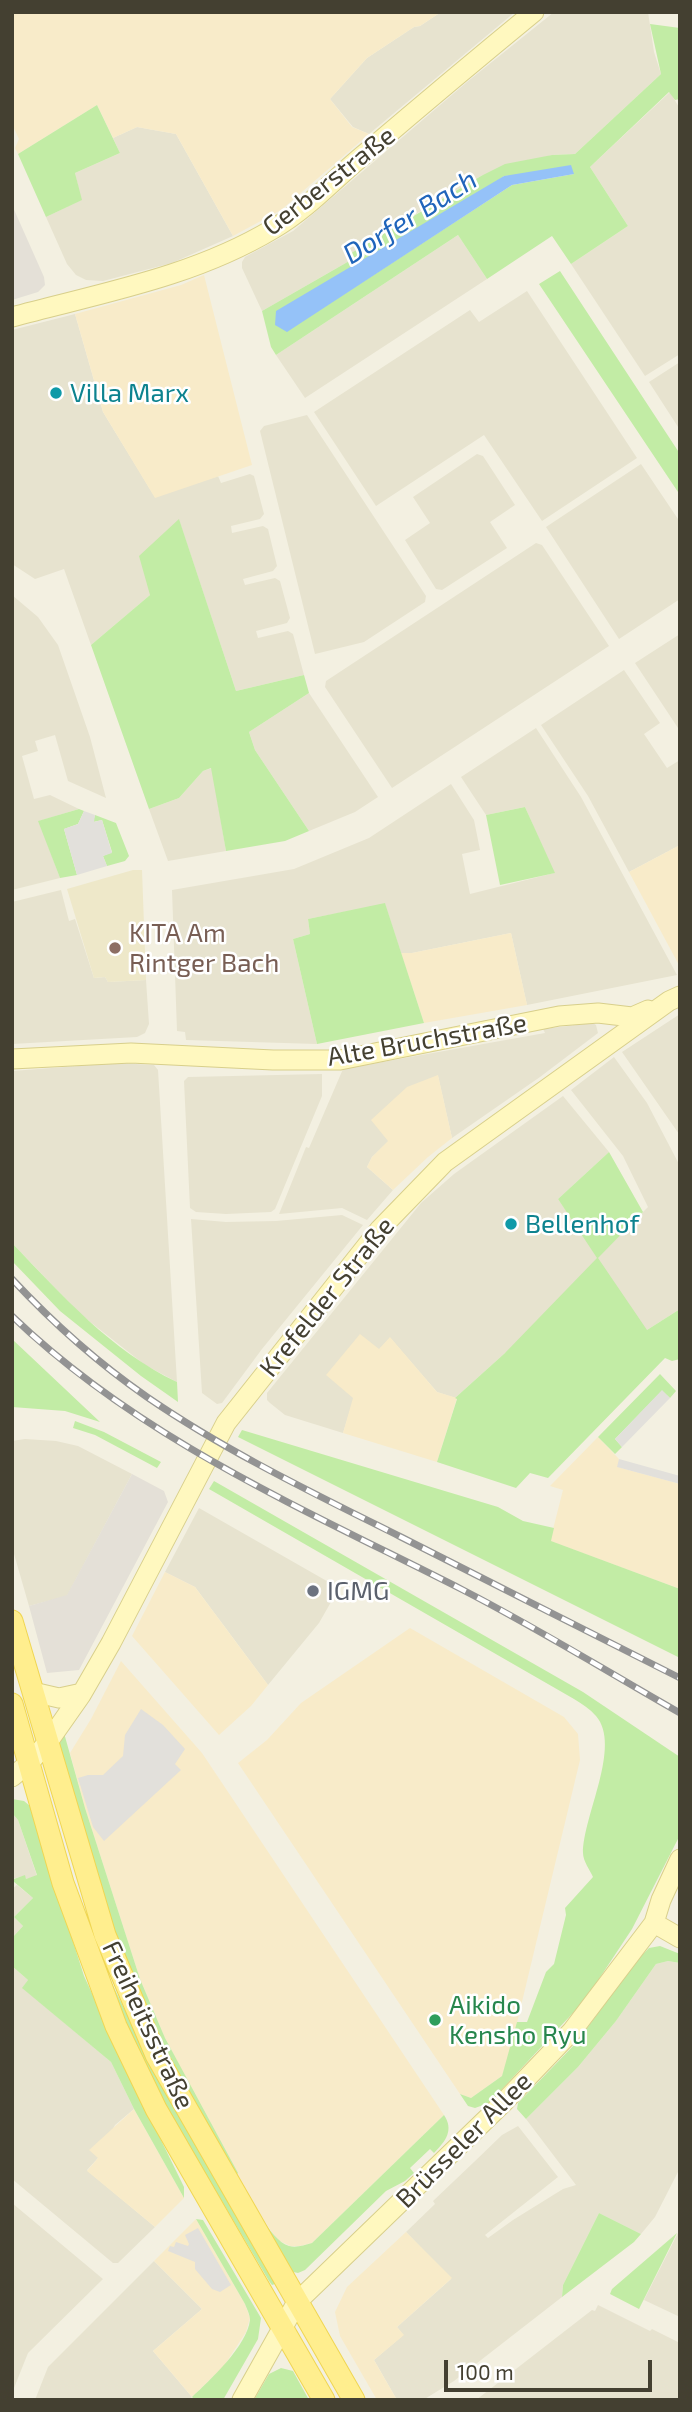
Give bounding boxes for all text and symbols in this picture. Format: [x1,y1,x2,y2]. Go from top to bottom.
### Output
street label: Gerberstraße [257,120,401,242]
water label: Dorfer Bach [337,163,483,271]
place label: Villa Marx [70,377,189,409]
marker: Villa Marx [48,385,64,401]
place label: KITA Am Rintger Bach [129,917,279,978]
marker: KITA Am Rintger Bach [107,940,123,956]
street label: Alte Bruchstraße [325,1007,529,1073]
place label: Bellenhof [525,1208,639,1240]
street label: Krefelder Straße [253,1211,401,1383]
marker: Bellenhof [503,1216,519,1232]
place label: IGMG [327,1575,389,1607]
marker: IGMG [305,1583,321,1599]
street label: Freiheitsstraße [95,1936,201,2114]
place label: Aikido Kensho Ryu [449,1989,587,2050]
marker: Aikido Kensho Ryu [427,2012,443,2028]
street label: Brüsseler Allee [390,2066,538,2214]
scale bar [447,2346,655,2390]
text: 100 m [457,2359,514,2384]

